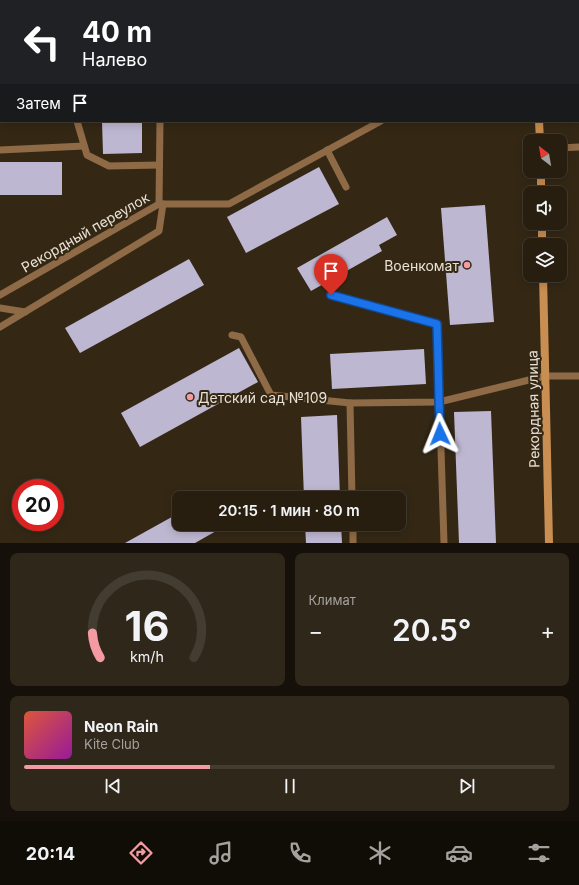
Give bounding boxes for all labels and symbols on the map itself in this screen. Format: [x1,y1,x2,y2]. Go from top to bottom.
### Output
north arrow [523,134,567,178]
street label: Рекордный переулок [18,188,152,276]
pin [314,254,348,295]
place label: Военкомат [384,257,459,274]
marker: Военкомат [462,260,472,270]
street label: Рекордная улица [523,350,543,468]
place label: Детский сад №109 [198,389,327,406]
marker: Детский сад №109 [185,392,195,402]
position arrow [419,413,461,455]
speed limit sign: 20 [12,479,64,531]

